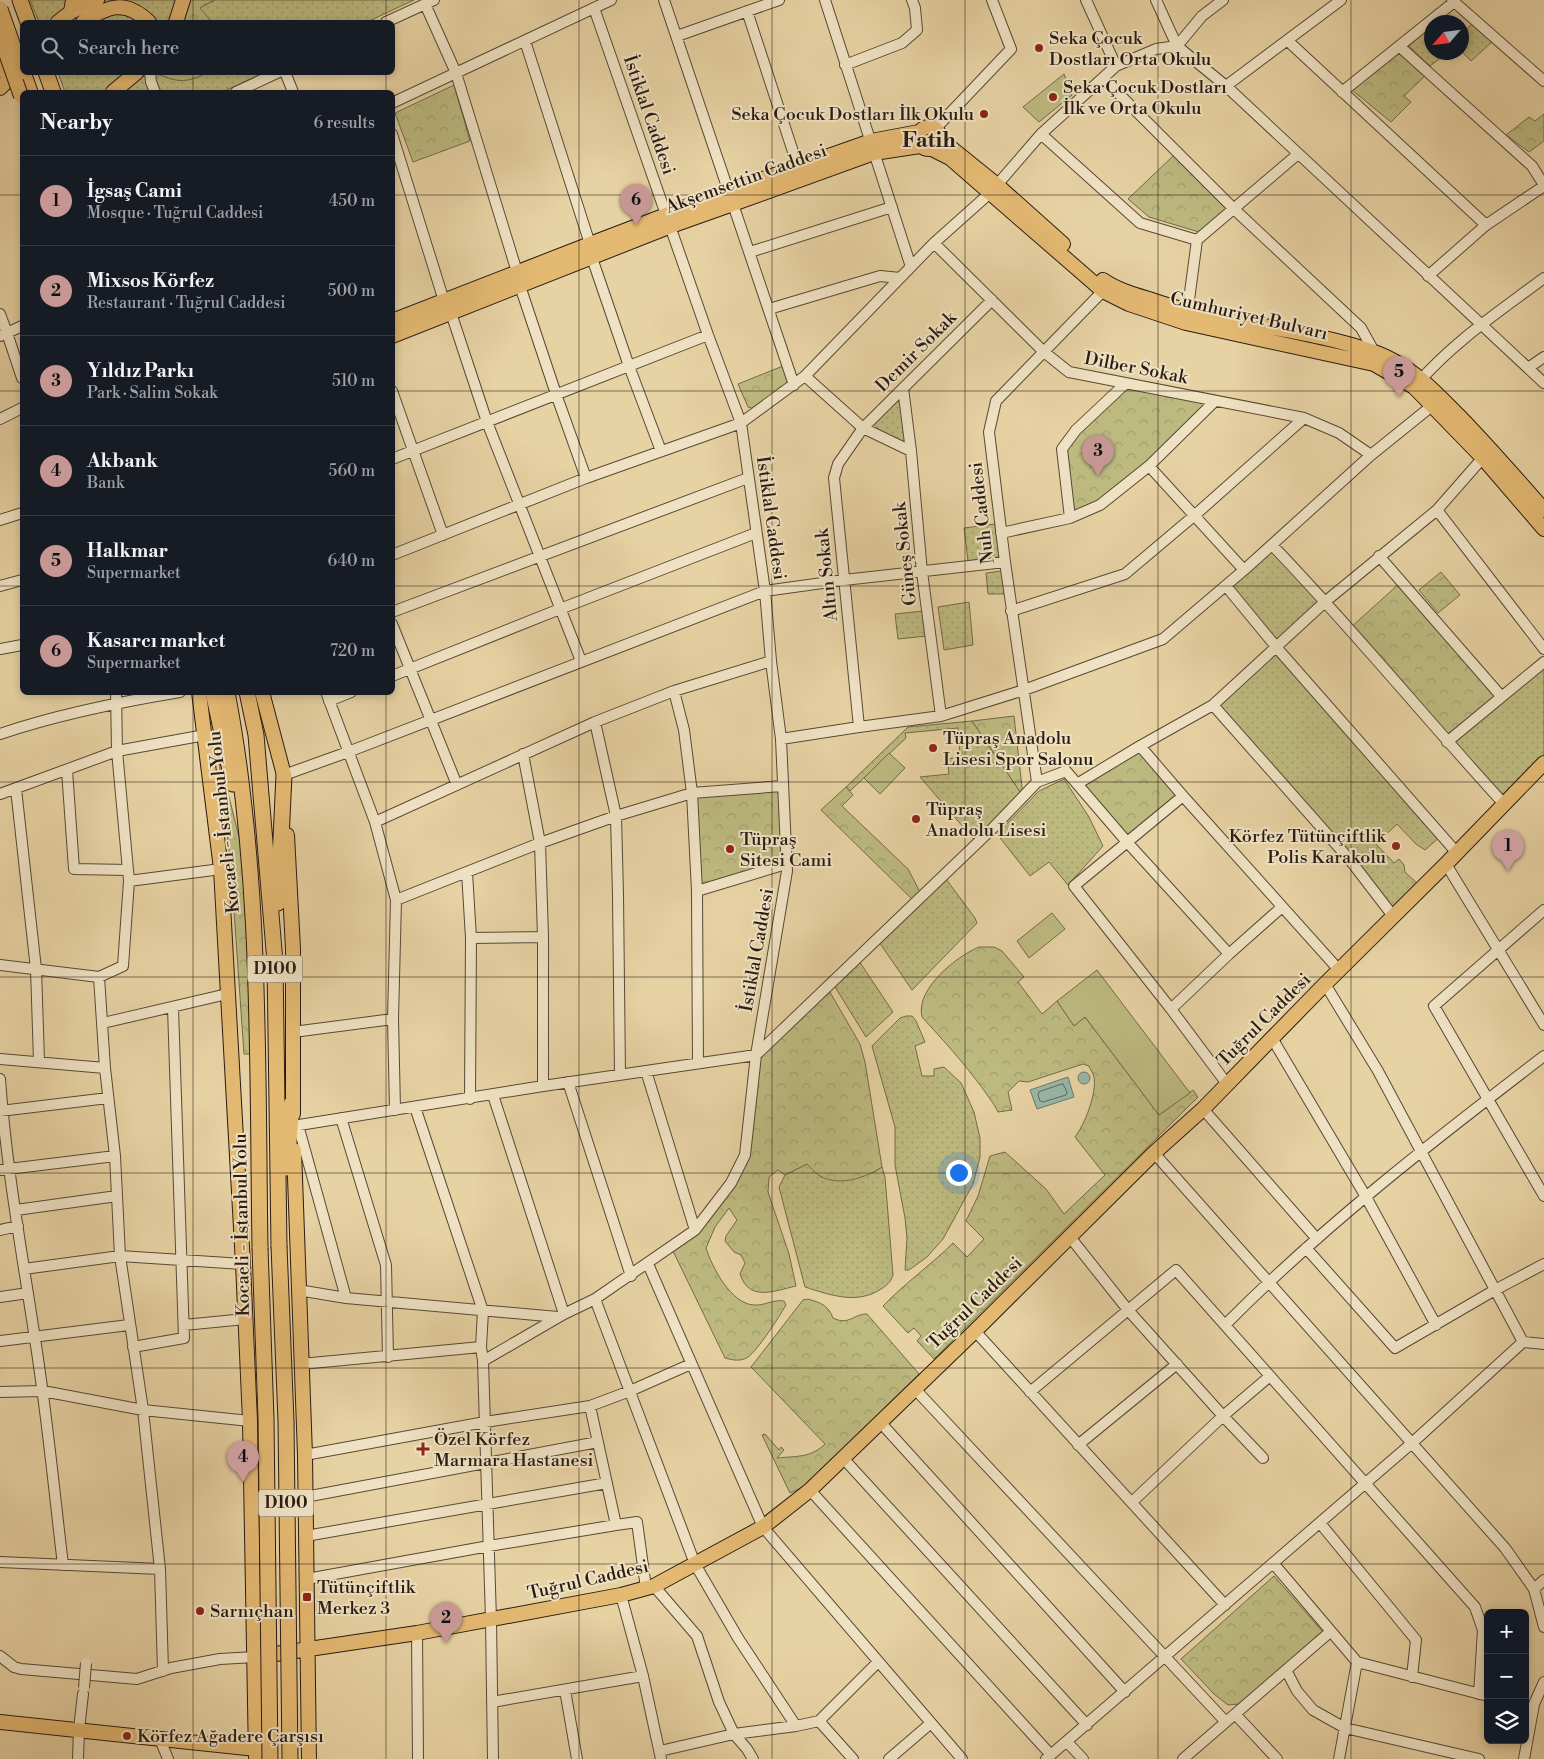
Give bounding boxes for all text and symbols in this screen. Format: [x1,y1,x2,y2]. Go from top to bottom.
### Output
north arrow [1424,15,1469,60]
search box [20,20,395,75]
place label: Seka Çocuk Dostları Orta Okulu [1049,27,1212,71]
icon: search [38,34,66,62]
text: Search here [78,36,179,60]
marker: Seka Çocuk Dostları Orta Okulu [1033,42,1045,54]
street label: İstiklal Caddesi [618,52,680,178]
place label: Seka Çocuk Dostları İlk ve Orta Okulu [1063,76,1227,120]
marker: Seka Çocuk Dostları İlk ve Orta Okulu [1047,91,1059,103]
place label: Seka Çocuk Dostları İlk Okulu [731,103,975,126]
marker: Seka Çocuk Dostları İlk Okulu [978,108,990,120]
text: Nearby [40,110,113,136]
text: 6 results [314,113,375,133]
district label: Fatih [902,127,956,154]
street label: Akşemsettin Caddesi [661,139,830,219]
text: İgsaş Cami [87,179,182,203]
pin: 6 [620,184,652,225]
text: 1 [52,191,60,211]
text: 450 m [329,191,375,211]
text: Mosque · Tuğrul Caddesi [87,203,263,223]
text: Mixsos Körfez [87,269,214,293]
text: 2 [51,281,61,301]
text: 500 m [328,281,375,301]
street label: Cumhuriyet Bulvarı [1168,287,1330,345]
text: Restaurant · Tuğrul Caddesi [87,293,286,313]
street label: Demir Sokak [871,306,962,397]
street label: Dilber Sokak [1082,347,1191,390]
pin: 5 [1383,356,1415,397]
text: Yıldız Parkı [87,359,194,383]
text: 3 [51,371,61,391]
text: 510 m [332,371,375,391]
text: Park · Salim Sokak [87,383,218,403]
pin: 3 [1082,435,1114,476]
text: Akbank [87,449,158,473]
street label: İstiklal Caddesi [751,455,791,581]
text: 4 [51,461,61,481]
text: 560 m [329,461,375,481]
street label: Nuh Caddesi [964,461,1000,565]
text: Bank [87,473,124,493]
street label: Güneş Sokak [888,500,922,607]
street label: Altın Sokak [811,526,843,624]
text: Halkmar [87,539,168,563]
text: 5 [51,551,61,571]
text: 640 m [328,551,375,571]
text: Supermarket [87,563,181,583]
text: Kasarcı market [87,629,225,653]
text: 6 [51,641,61,661]
text: 720 m [330,641,375,661]
text: Supermarket [87,653,181,673]
place label: Tüpraş Anadolu Lisesi Spor Salonu [943,727,1094,771]
street label: Kocaeli - İstanbul Yolu [203,729,245,914]
marker: Tüpraş Anadolu Lisesi Spor Salonu [927,742,939,754]
place label: Tüpraş Anadolu Lisesi [925,798,1047,842]
marker: Tüpraş Anadolu Lisesi [910,813,922,825]
place label: Körfez Tütünçiftlik Polis Karakolu [1229,825,1388,869]
place label: Tüpraş Sitesi Cami [740,828,832,872]
pin: 1 [1492,830,1524,871]
marker: Körfez Tütünçiftlik Polis Karakolu [1390,840,1402,852]
marker: Tüpraş Sitesi Cami [724,843,736,855]
street label: İstiklal Caddesi [735,886,779,1013]
road number: D100 [248,956,302,982]
street label: Tuğrul Caddesi [1212,968,1316,1072]
street label: Kocaeli - İstanbul Yolu [229,1132,255,1317]
your location [946,1160,972,1186]
street label: Tuğrul Caddesi [923,1252,1027,1354]
place label: Özel Körfez Marmara Hastanesi [434,1428,594,1472]
pin: 4 [227,1441,259,1482]
marker: Özel Körfez Marmara Hastanesi [416,1442,430,1456]
road number: D100 [258,1490,314,1516]
street label: Tuğrul Caddesi [525,1555,651,1605]
place label: Tütünçiftlik Merkez 3 [317,1576,417,1620]
marker: Tütünçiftlik Merkez 3 [301,1591,313,1603]
place label: Sarnıçhan [210,1600,294,1623]
pin: 2 [430,1602,462,1643]
marker: Sarnıçhan [194,1605,206,1617]
map controls [1484,1609,1529,1744]
button: + [1484,1609,1529,1654]
button: − [1484,1654,1529,1699]
button: layers [1484,1699,1529,1744]
place label: Körfez Ağadere Çarşısı [137,1725,324,1748]
marker: Körfez Ağadere Çarşısı [121,1730,133,1742]

